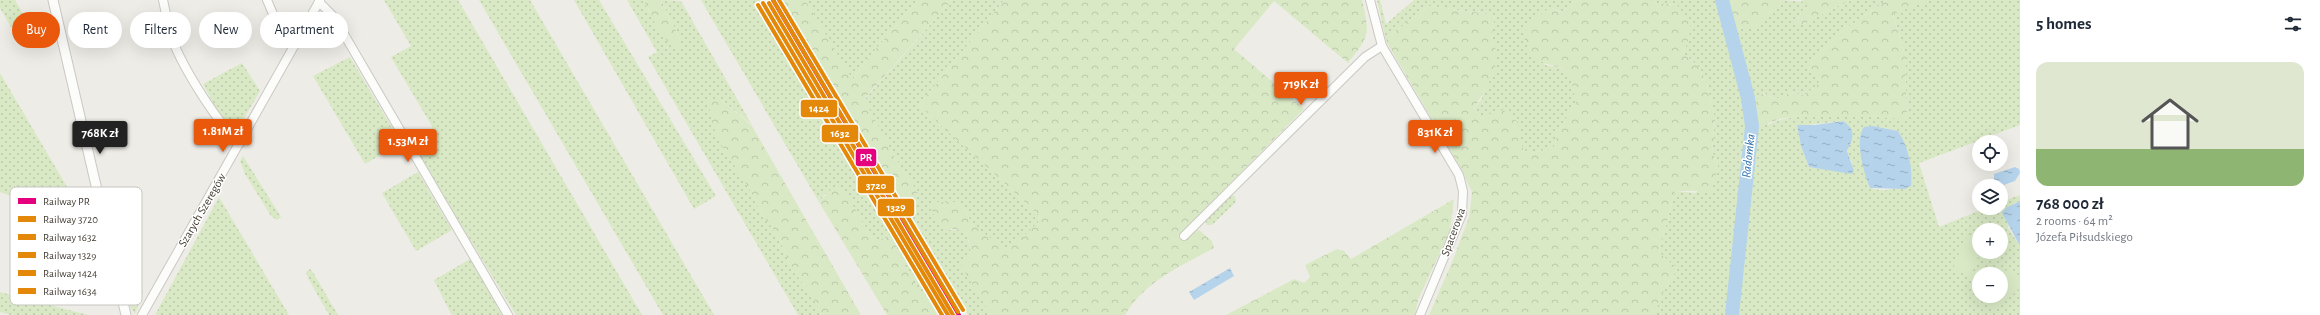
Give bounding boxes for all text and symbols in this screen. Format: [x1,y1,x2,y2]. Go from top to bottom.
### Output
chip: Buy [12,12,60,48]
chip: Rent [68,12,122,48]
chip: Filters [130,12,191,48]
chip: New [199,12,252,48]
chip: Apartment [260,12,348,48]
icon: filters [2282,13,2304,35]
text: 5 homes [2036,15,2092,32]
pin: 719K zł [1264,72,1338,106]
text: 719K zł [1283,78,1319,91]
icon: home [2134,88,2206,160]
line badge: 1424 [800,99,838,118]
text: 1424 [809,103,830,114]
pin: 1.81M zł [182,119,264,153]
pin: 831K zł [1398,120,1472,154]
pin: 768K zł [63,121,137,155]
line badge: 1632 [821,124,859,143]
text: 1.81M zł [203,125,243,138]
text: 831K zł [1417,126,1453,139]
text: 768K zł [81,127,119,140]
text: 1632 [830,128,850,139]
pin: 1.53M zł [367,129,449,163]
water label: Radomka [1740,133,1758,179]
text: 1.53M zł [388,135,428,148]
map controls [1972,135,2008,303]
button: locate [1972,135,2008,171]
line badge: PR [855,148,877,167]
text: PR [860,152,873,163]
street label: Szarych Szeregów [176,171,229,249]
line badge: 3720 [857,175,895,194]
button: layers [1972,179,2008,215]
text: 3720 [866,180,886,191]
legend [10,187,142,305]
text: 768 000 zł [2036,195,2104,212]
text: Railway PR [43,196,90,207]
line badge: 1329 [877,198,915,217]
text: 1329 [886,202,906,213]
street label: Spacerowa [1439,206,1467,258]
text: Railway 3720 [43,214,98,225]
text: 2 rooms · 64 m² [2036,215,2113,228]
button: + [1972,223,2008,259]
text: Józefa Piłsudskiego [2036,231,2133,244]
text: Railway 1632 [43,232,97,243]
text: Railway 1329 [43,250,97,261]
button: − [1972,267,2008,303]
text: Railway 1424 [43,268,97,279]
text: Railway 1634 [43,286,97,297]

